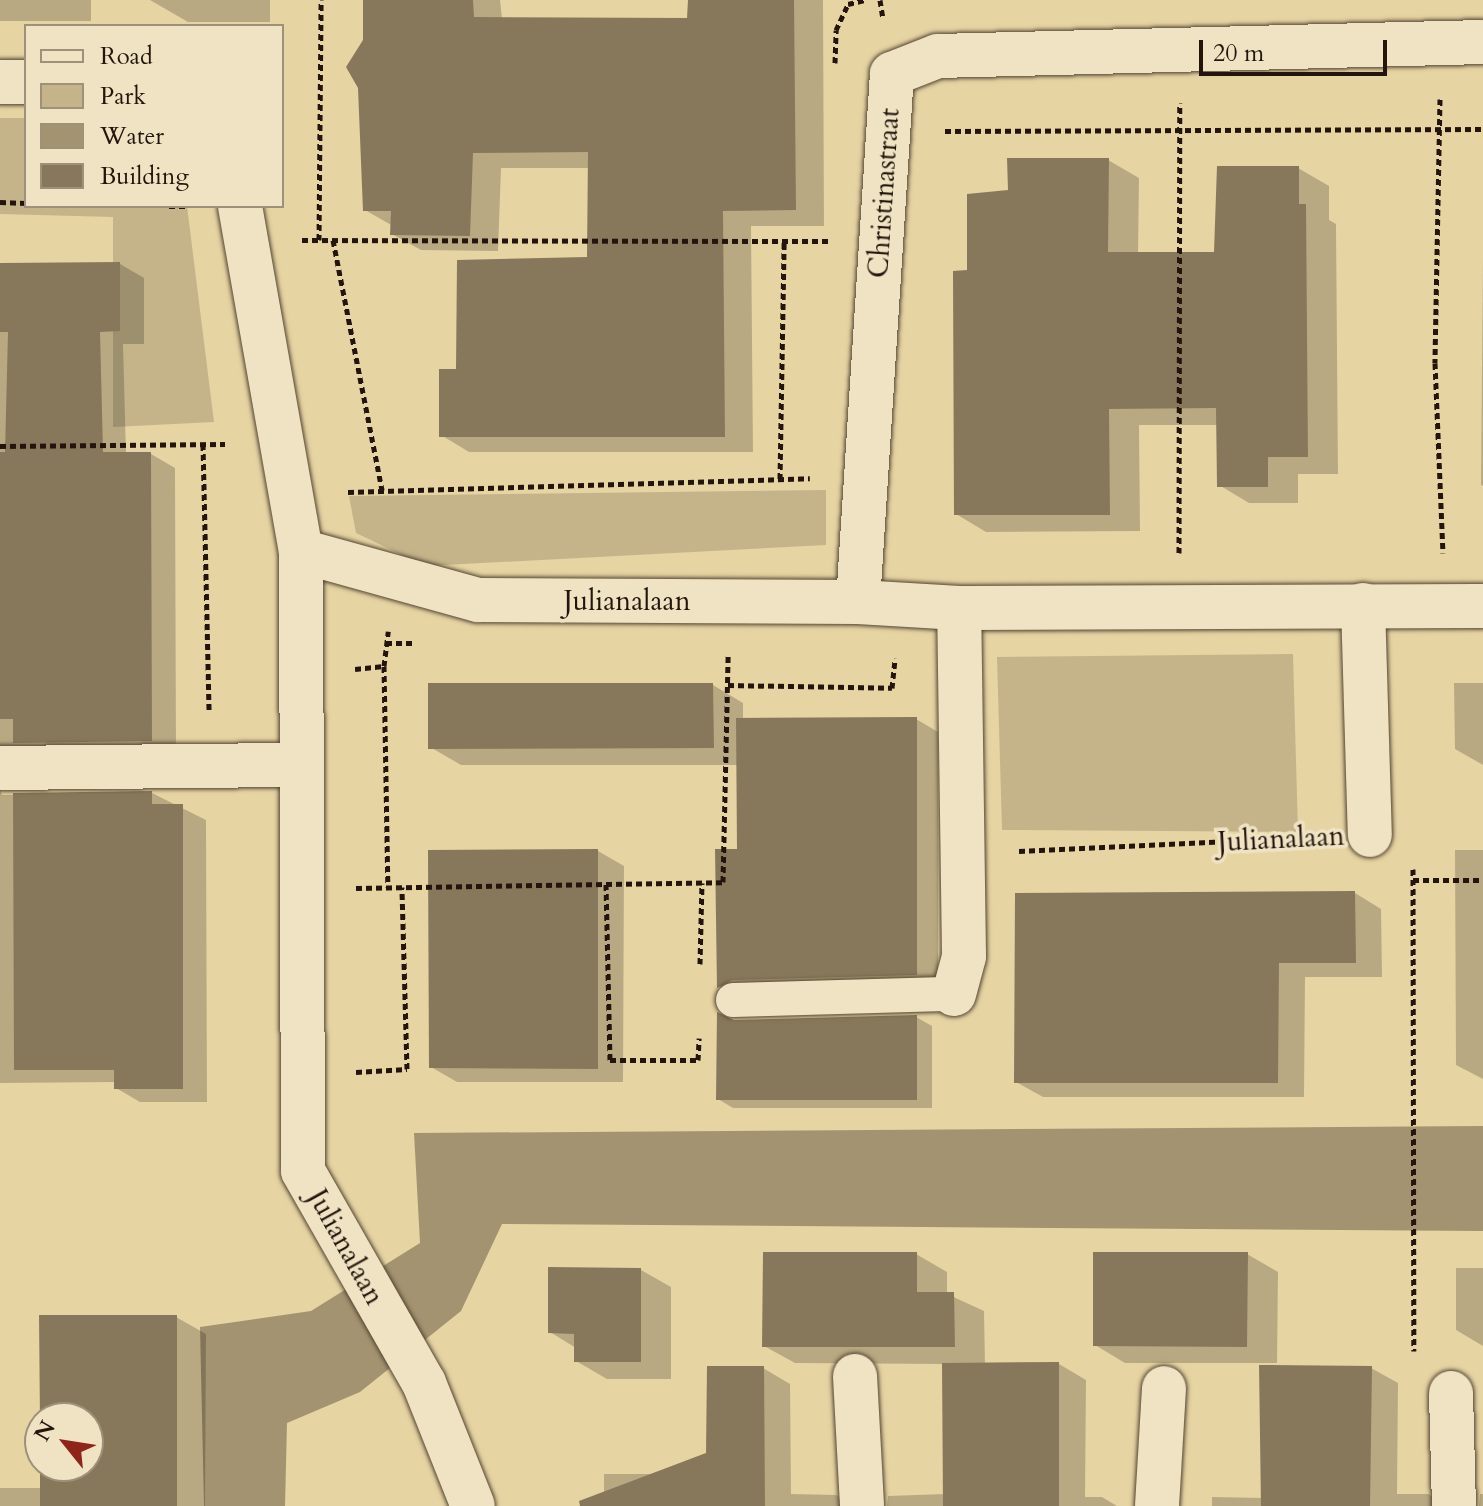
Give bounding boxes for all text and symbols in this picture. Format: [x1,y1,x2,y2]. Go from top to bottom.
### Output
legend [24,24,284,208]
scale bar [1203,24,1391,74]
text: 20 m [1213,37,1264,70]
text: Road [100,40,153,73]
text: Park [100,80,146,113]
street label: Christinastraat [861,107,907,279]
text: Water [100,120,164,153]
text: Building [100,160,189,193]
street label: Julianalaan [563,584,691,618]
street label: Julianalaan [1217,819,1345,859]
street label: Julianalaan [300,1183,392,1311]
north arrow [24,1402,104,1482]
text: N [27,1415,63,1447]

